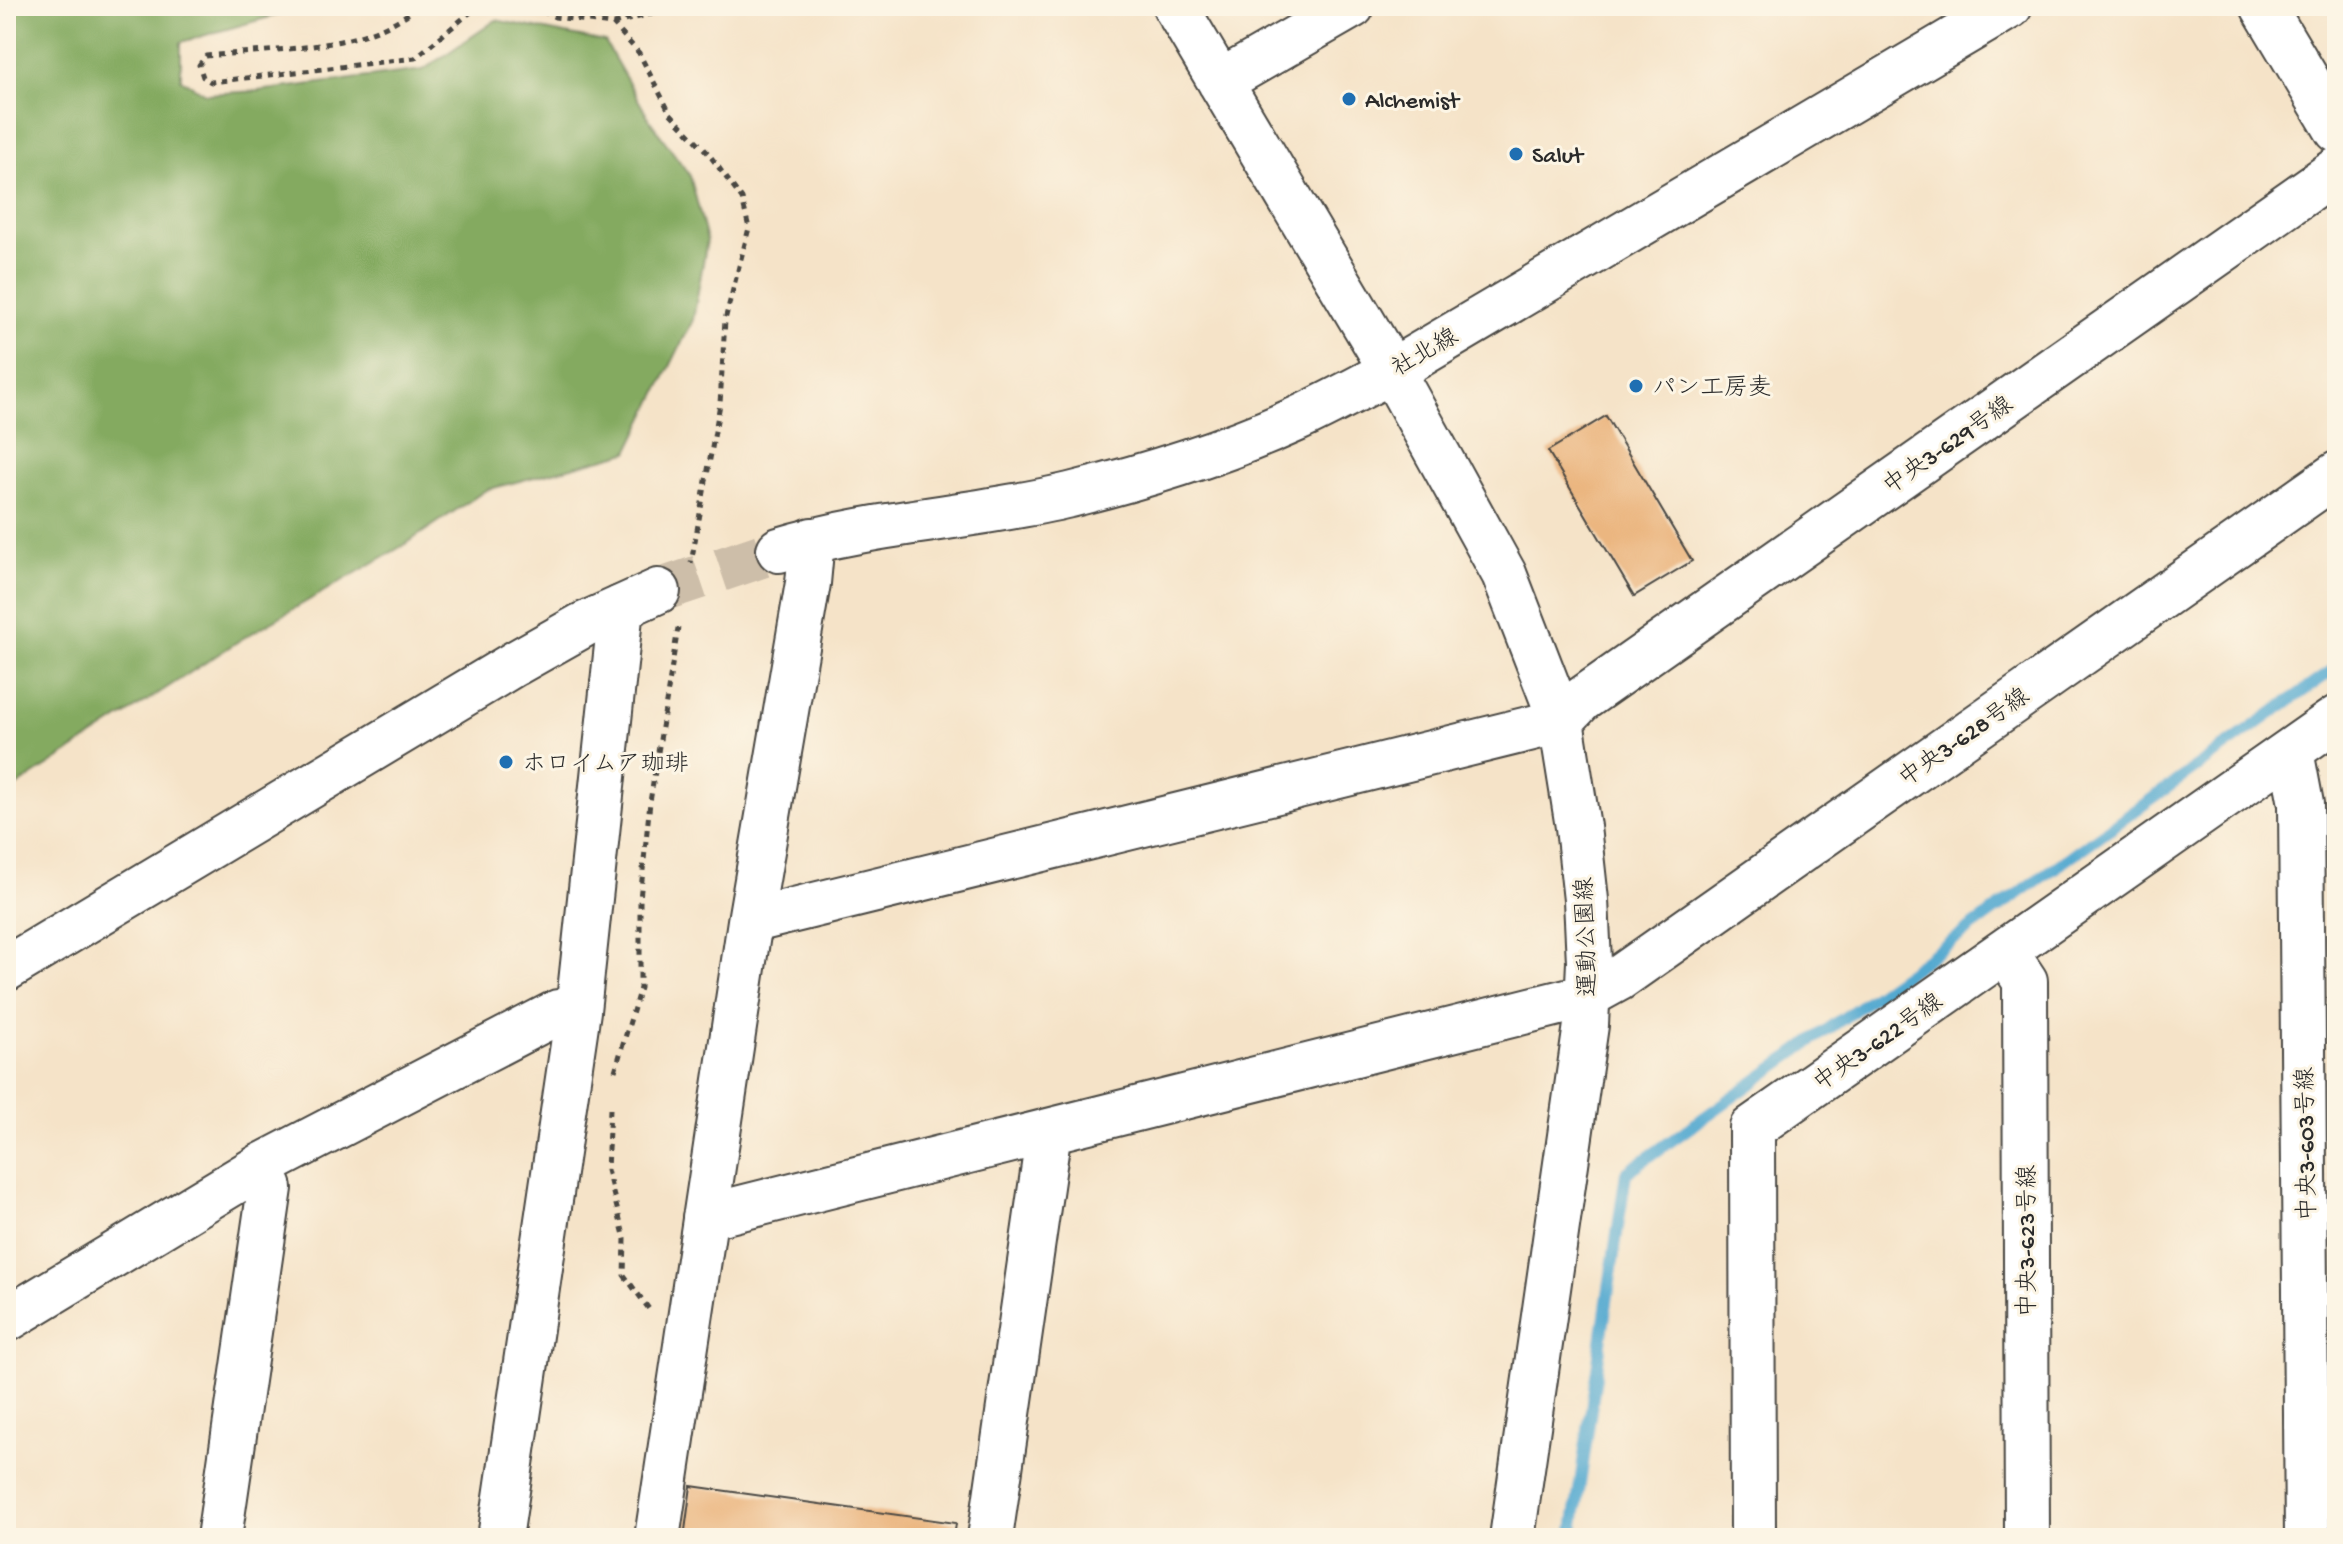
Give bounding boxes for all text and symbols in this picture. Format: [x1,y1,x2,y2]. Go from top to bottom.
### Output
place label: Alchemist [1365,88,1461,117]
marker: Alchemist [1340,90,1358,108]
place label: Salut [1532,143,1585,172]
marker: Salut [1507,145,1525,163]
street label: 社北線 [1387,323,1464,385]
place label: パン工房麦 [1652,374,1772,404]
marker: パン工房麦 [1627,377,1645,395]
street label: 中央3-629号線 [1878,391,2020,502]
street label: 中央3-628号線 [1893,682,2036,795]
place label: ホロイムア珈琲 [522,751,689,780]
marker: ホロイムア珈琲 [497,753,515,771]
street label: 運動公園線 [1571,876,1605,997]
street label: 中央3-622号線 [1808,988,1949,1099]
street label: 中央3-603号線 [2292,1067,2324,1221]
street label: 中央3-623号線 [2014,1165,2044,1317]

